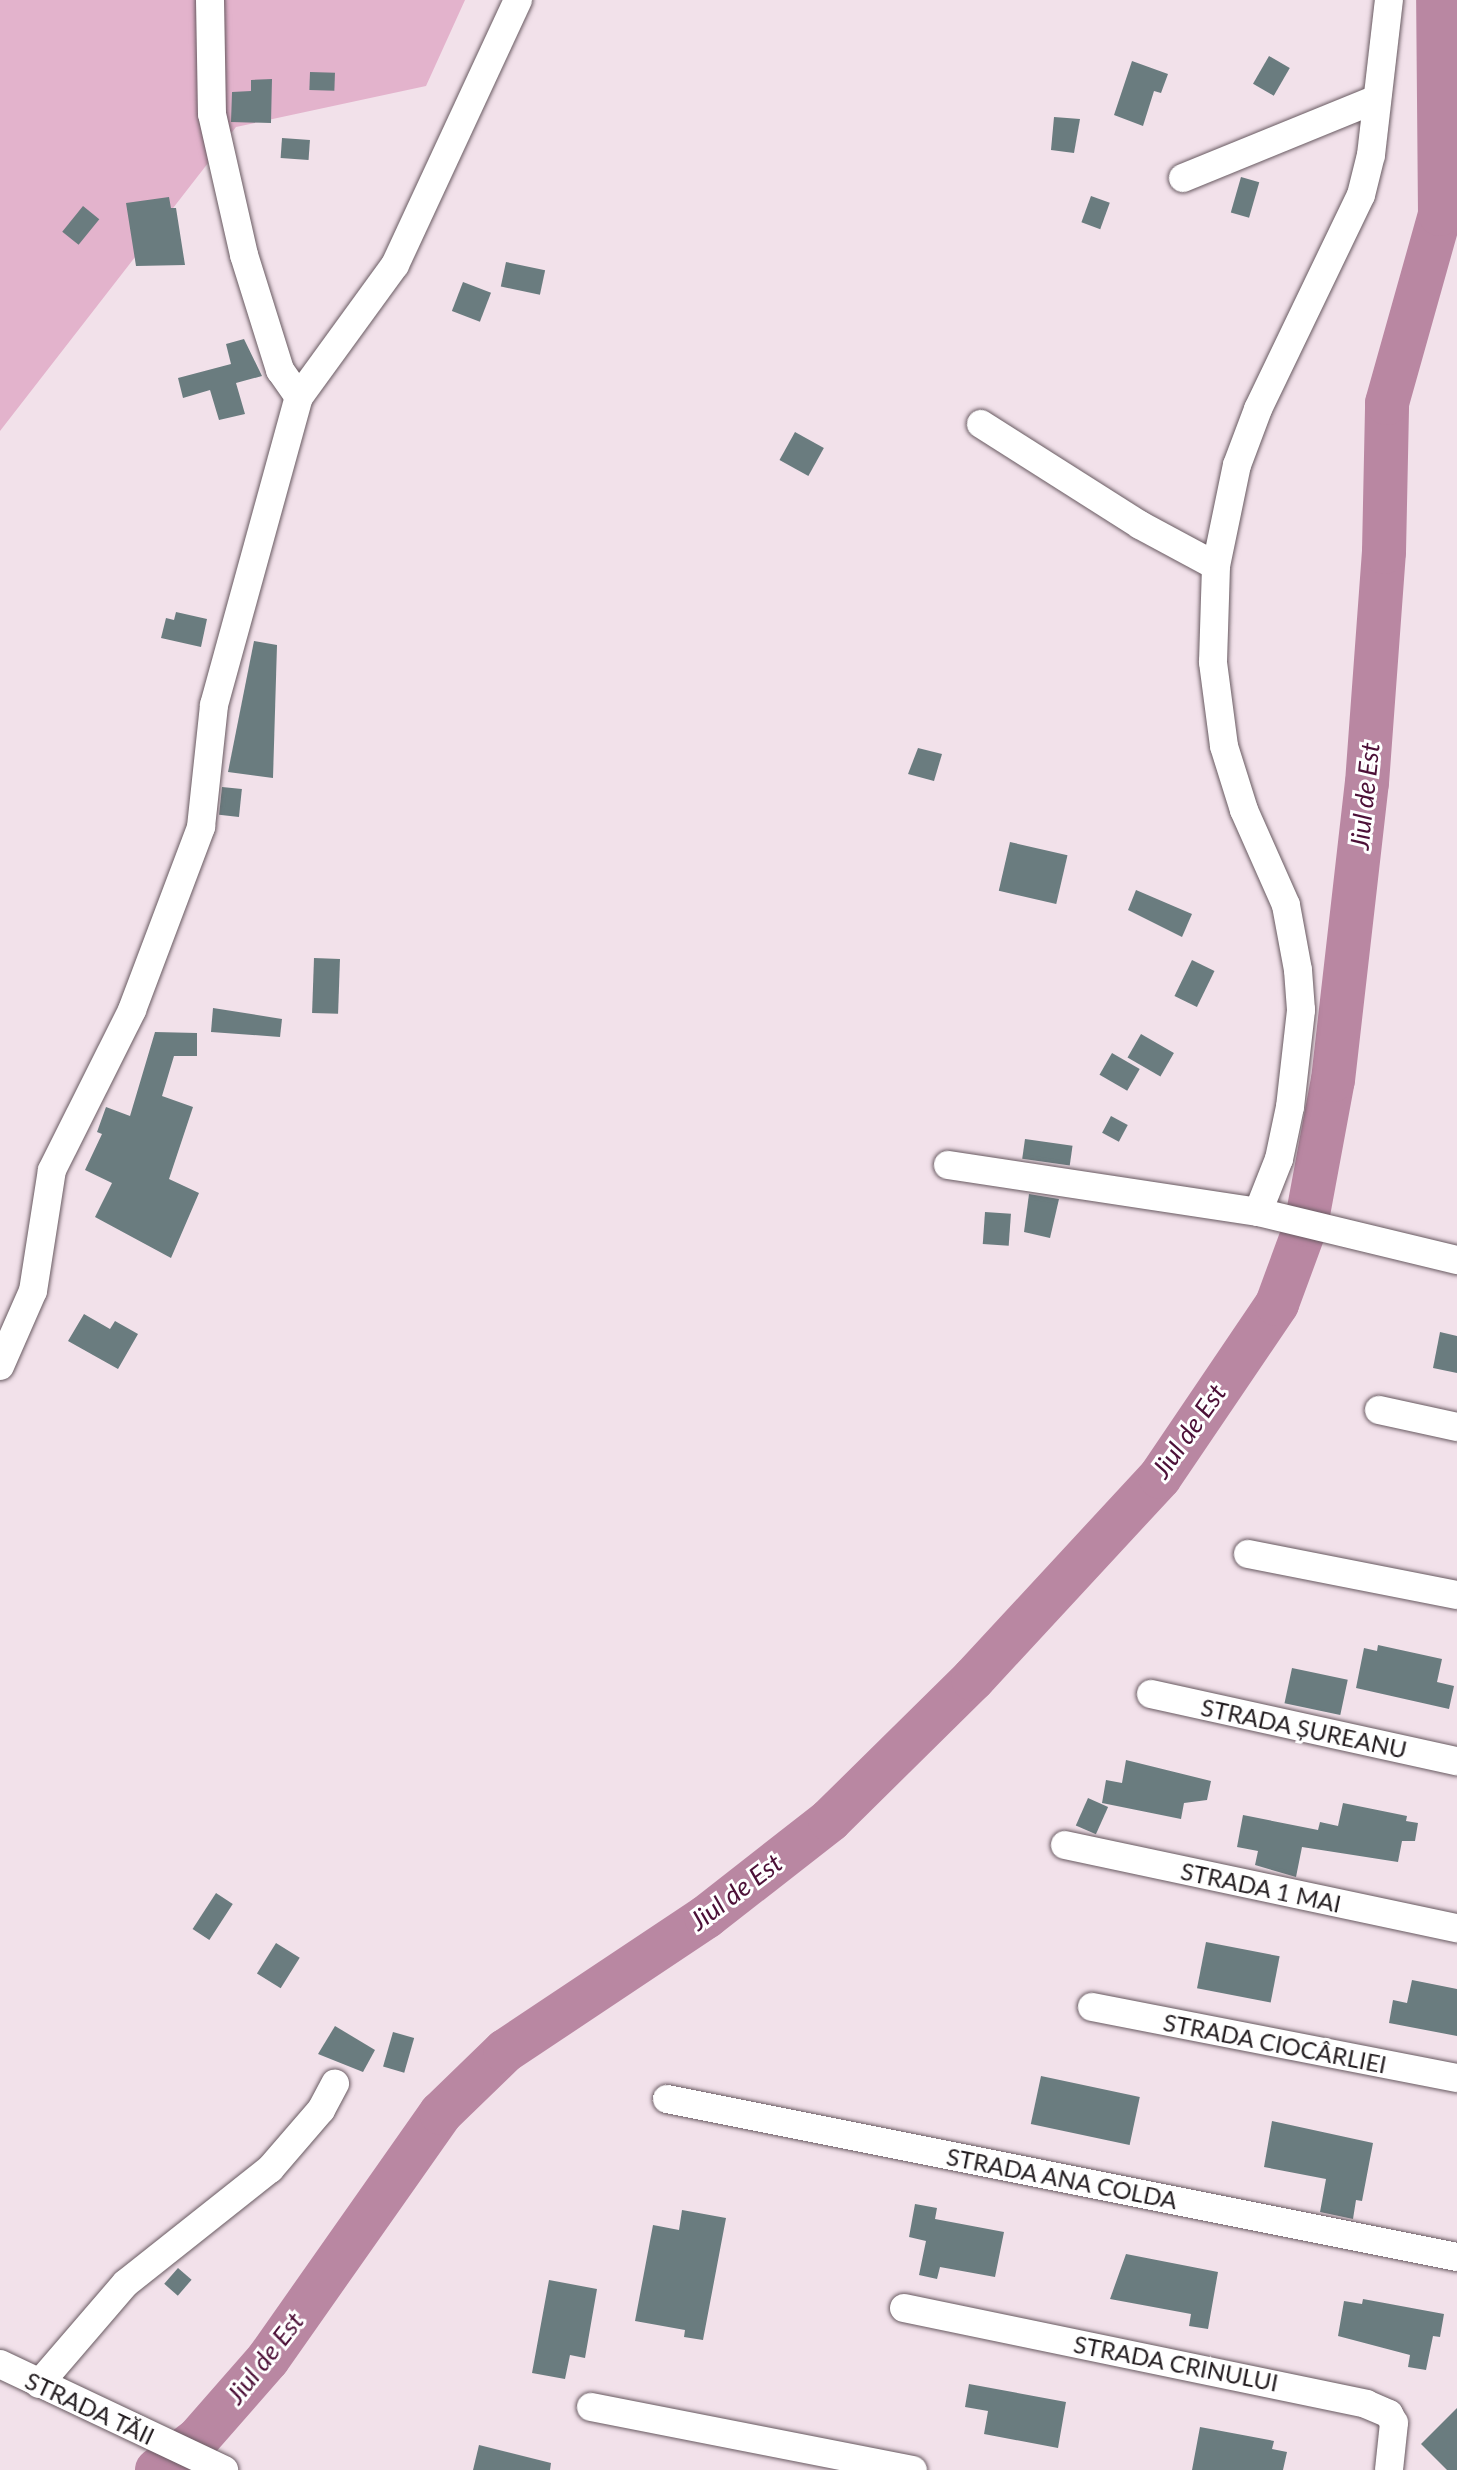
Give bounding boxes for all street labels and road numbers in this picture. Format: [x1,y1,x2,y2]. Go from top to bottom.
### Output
street label: STRADA ȘUREANU [1198,1692,1410,1764]
street label: STRADA 1 MAI [1178,1856,1344,1918]
street label: STRADA CIOCÂRLIEI [1161,2007,1389,2079]
street label: STRADA ANA COLDA [943,2141,1181,2215]
street label: STRADA CRINULUI [1071,2329,1281,2397]
street label: STRADA TĂII [20,2365,160,2451]

